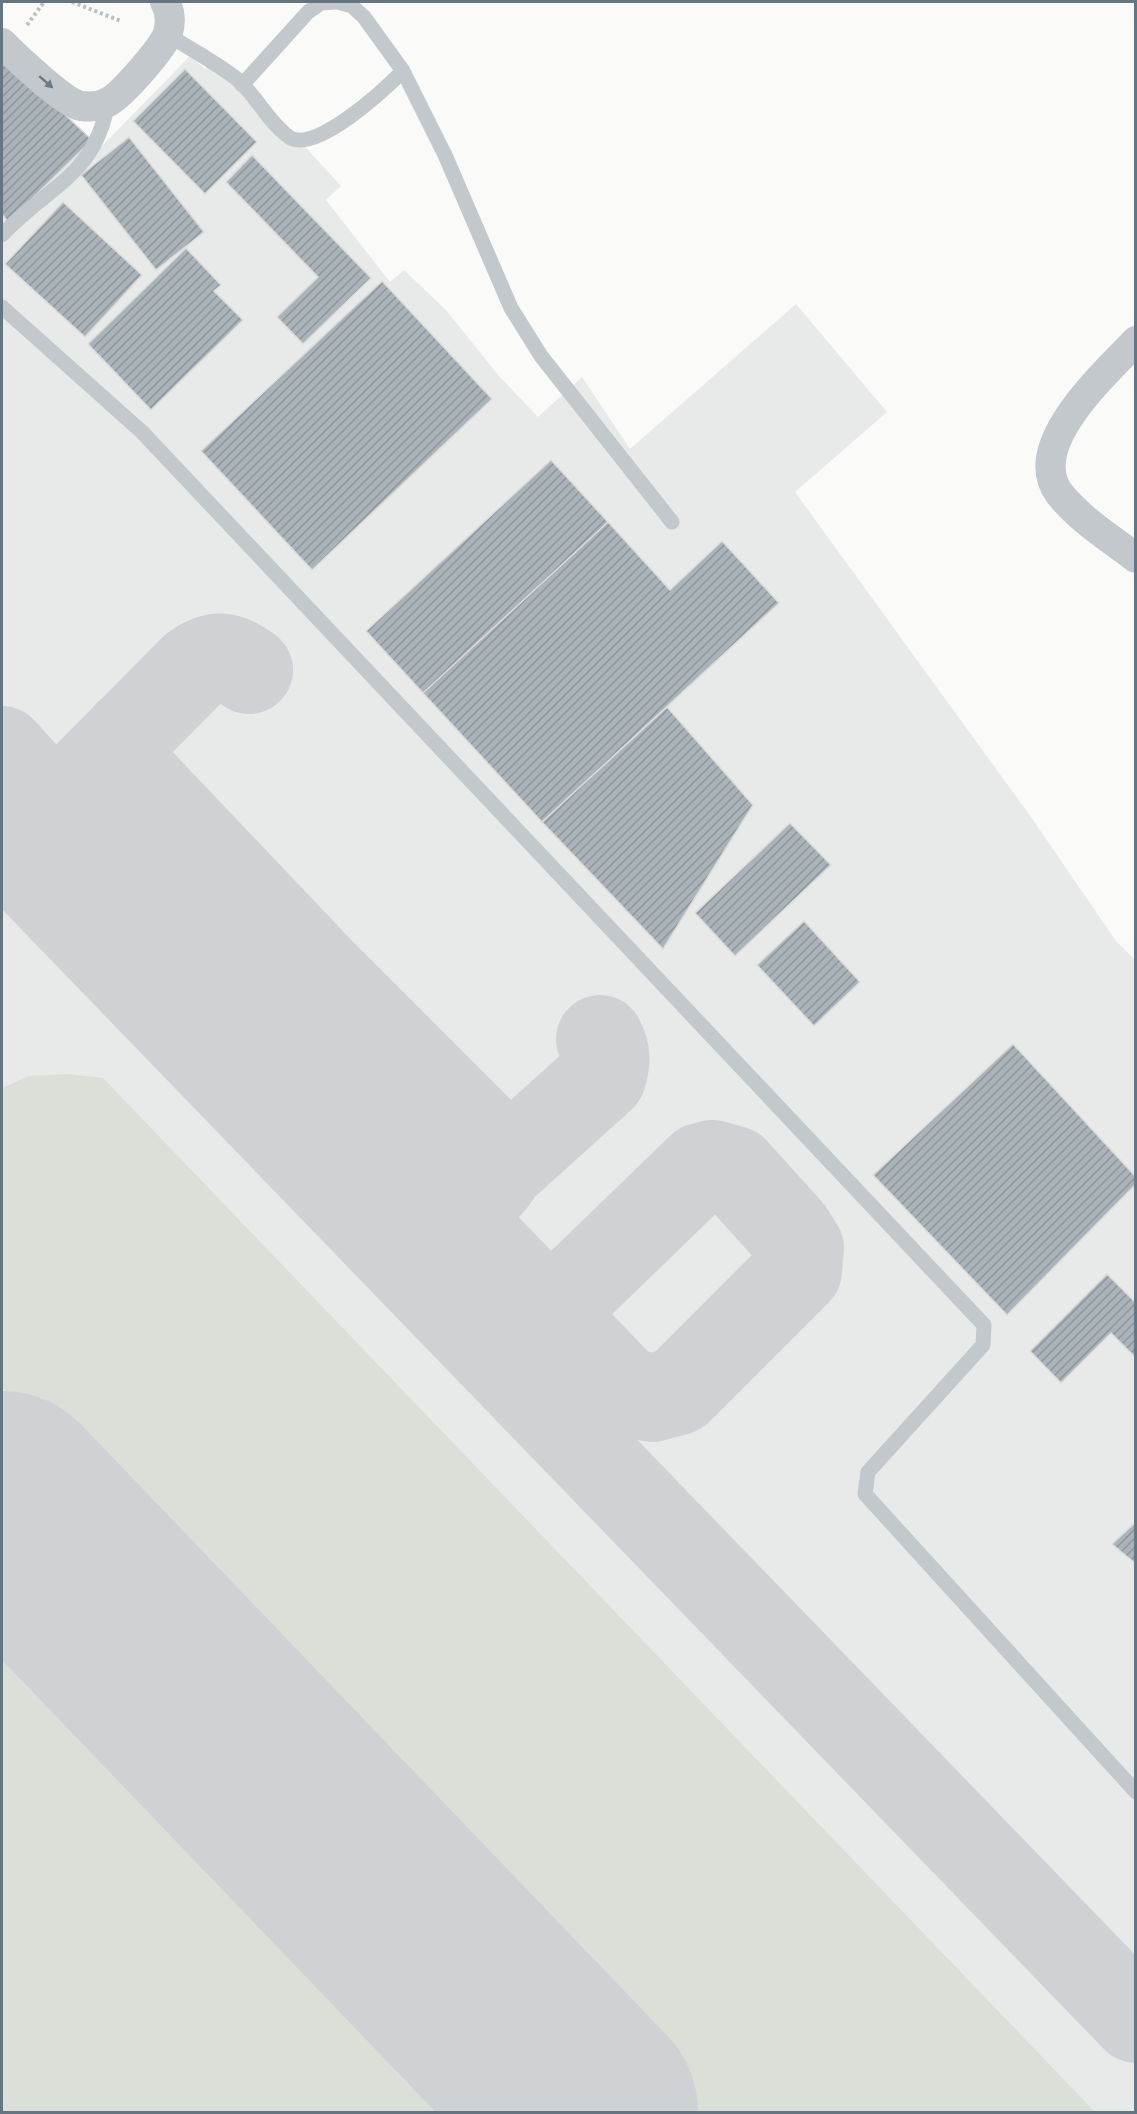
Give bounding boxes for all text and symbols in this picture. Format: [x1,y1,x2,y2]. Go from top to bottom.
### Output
one-way arrow [38,75,53,89]

